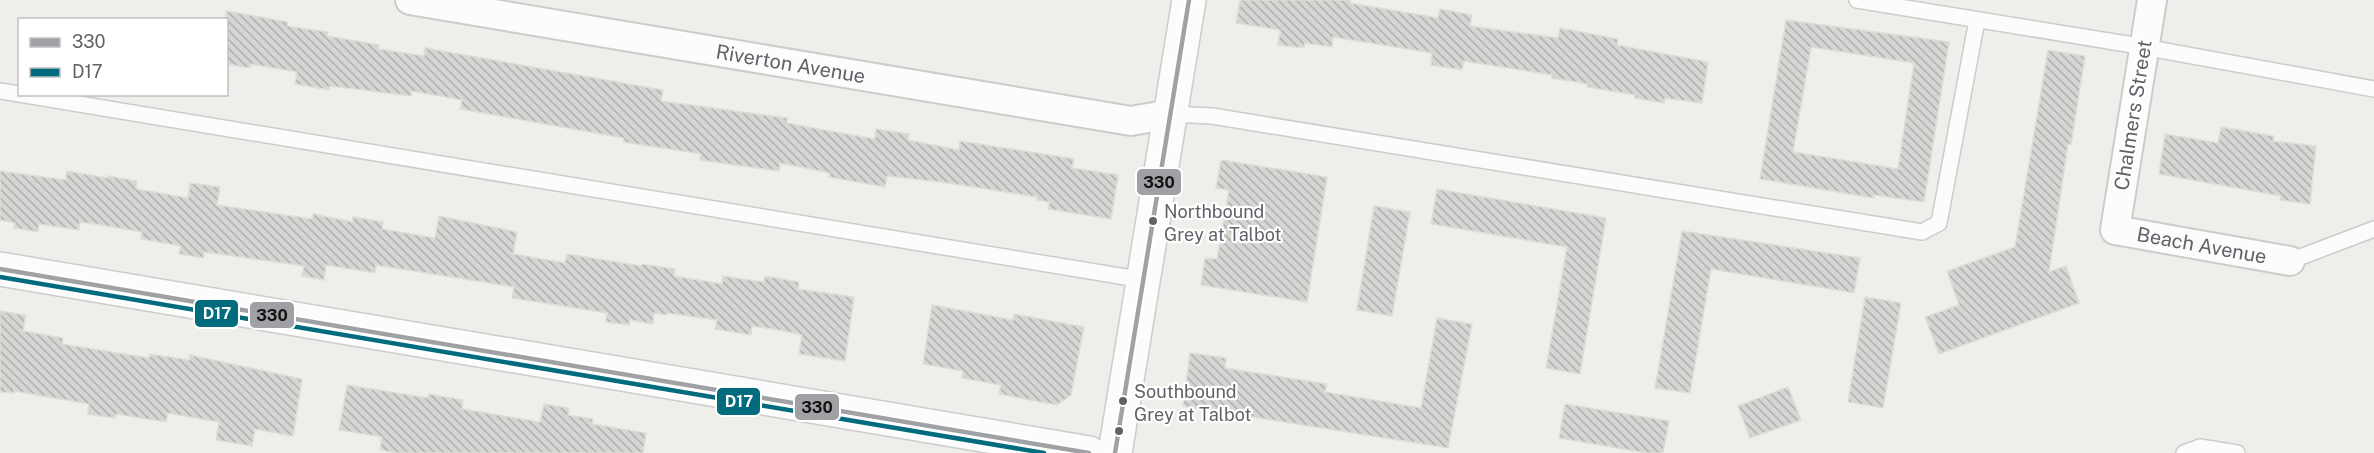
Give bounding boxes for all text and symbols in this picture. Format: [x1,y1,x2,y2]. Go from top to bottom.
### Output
legend [18,18,228,96]
text: 330 [72,31,105,52]
street label: Chalmers Street [2109,38,2157,192]
street label: Riverton Avenue [714,40,867,88]
text: D17 [72,61,103,82]
line badge: 330 [1136,168,1182,196]
text: 330 [1143,173,1175,192]
place label: Northbound Grey at Talbot [1164,201,1281,245]
marker: Northbound Grey at Talbot [1147,215,1159,227]
street label: Beach Avenue [2135,222,2269,269]
line badge: D17 [194,299,239,328]
line badge: 330 [249,301,295,329]
text: D17 [203,304,231,323]
text: 330 [256,306,288,325]
place label: Southbound Grey at Talbot [1134,381,1251,425]
line badge: D17 [716,387,761,416]
text: D17 [725,392,753,411]
line badge: 330 [794,393,840,421]
marker: Southbound Grey at Talbot [1117,395,1129,407]
text: 330 [801,398,833,417]
unlabelled marker [1113,425,1125,437]

